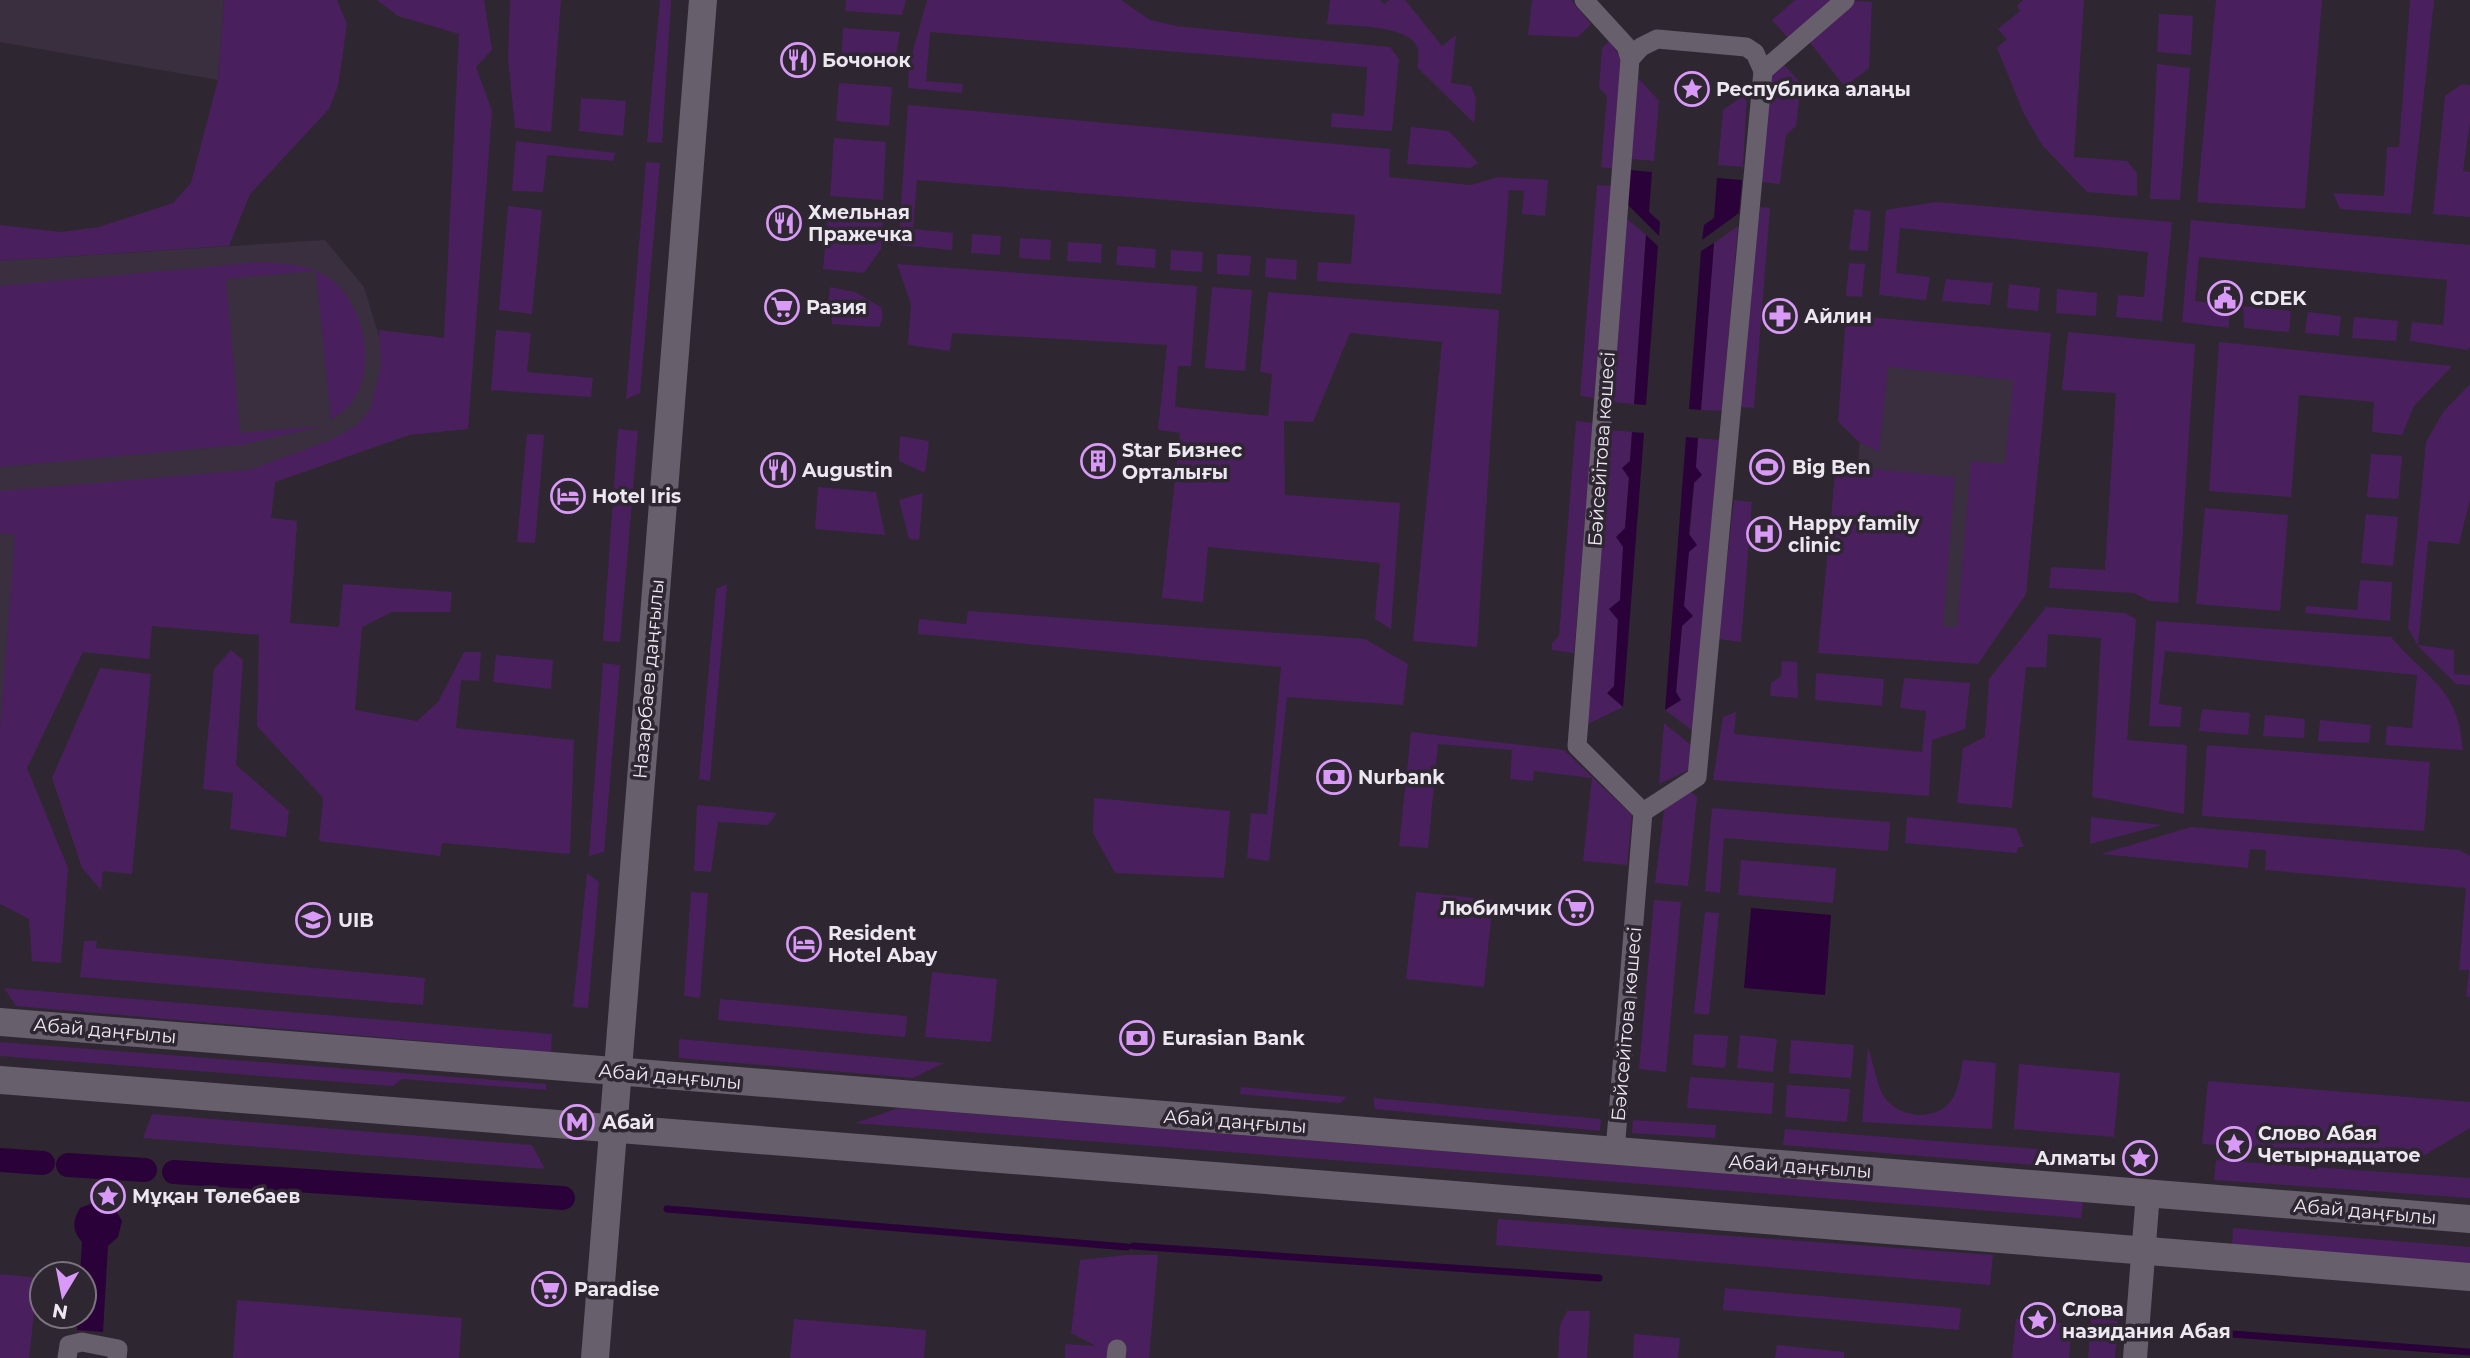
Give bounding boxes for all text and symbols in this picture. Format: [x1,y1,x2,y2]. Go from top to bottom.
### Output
restaurant icon: Бочонок [779,41,817,79]
place label: Бочонок [822,49,912,72]
place icon: Республика алаңы [1673,70,1711,108]
place label: Республика алаңы [1716,78,1911,101]
place label: Хмельная Пражечка [808,201,913,246]
restaurant icon: Хмельная Пражечка [765,204,803,242]
public building icon: CDEK [2206,279,2244,317]
place label: CDEK [2250,287,2307,310]
supermarket icon: Разия [763,288,801,326]
place label: Разия [806,296,867,319]
pharmacy icon: Айлин [1761,297,1799,335]
place label: Айлин [1804,305,1872,328]
street label: Бәйсейітова көшесі [1583,351,1620,547]
place label: Star Бизнес Орталығы [1122,439,1242,484]
building icon: Star Бизнес Орталығы [1079,442,1117,480]
sports icon: Big Ben [1748,448,1786,486]
restaurant icon: Augustin [759,451,797,489]
place label: Big Ben [1792,456,1871,479]
place label: Augustin [801,459,893,482]
hotel icon: Hotel Iris [549,477,587,515]
place label: Hotel Iris [592,485,681,508]
place label: Happy family clinic [1788,512,1920,557]
hospital icon: Happy family clinic [1745,515,1783,553]
street label: Назарбаев даңғылы [628,578,669,780]
bank icon: Nurbank [1315,758,1353,796]
place label: Nurbank [1358,766,1445,789]
supermarket icon: Любимчик [1557,889,1595,927]
place label: Любимчик [1440,897,1553,920]
school or university icon: UIB [294,901,332,939]
place label: UIB [338,909,374,932]
place label: Resident Hotel Abay [828,922,938,967]
hotel icon: Resident Hotel Abay [785,925,823,963]
street label: Бәйсейітова көшесі [1607,926,1646,1122]
street label: Абай даңғылы [32,1013,177,1048]
bank icon: Eurasian Bank [1118,1019,1156,1057]
place label: Eurasian Bank [1162,1027,1305,1050]
street label: Абай даңғылы [597,1059,742,1094]
metro station icon: Абай [558,1103,596,1141]
street label: Абай даңғылы [1163,1105,1307,1138]
place label: Абай [602,1111,655,1134]
place label: Слово Абая Четырнадцатое [2258,1122,2421,1167]
place icon: Слово Абая Четырнадцатое [2215,1125,2253,1163]
place icon: Алматы [2121,1139,2159,1177]
place label: Алматы [2035,1147,2116,1170]
street label: Абай даңғылы [1728,1150,1872,1183]
place icon: Мұқан Төлебаев [89,1177,127,1215]
place label: Мұқан Төлебаев [132,1185,301,1208]
street label: Абай даңғылы [2292,1194,2437,1229]
north arrow [28,1260,98,1330]
supermarket icon: Paradise [530,1270,568,1308]
place label: Paradise [574,1278,660,1301]
place label: Слова назидания Абая [2062,1298,2231,1343]
text: N [51,1299,70,1324]
place icon: Слова назидания Абая [2019,1301,2057,1339]

